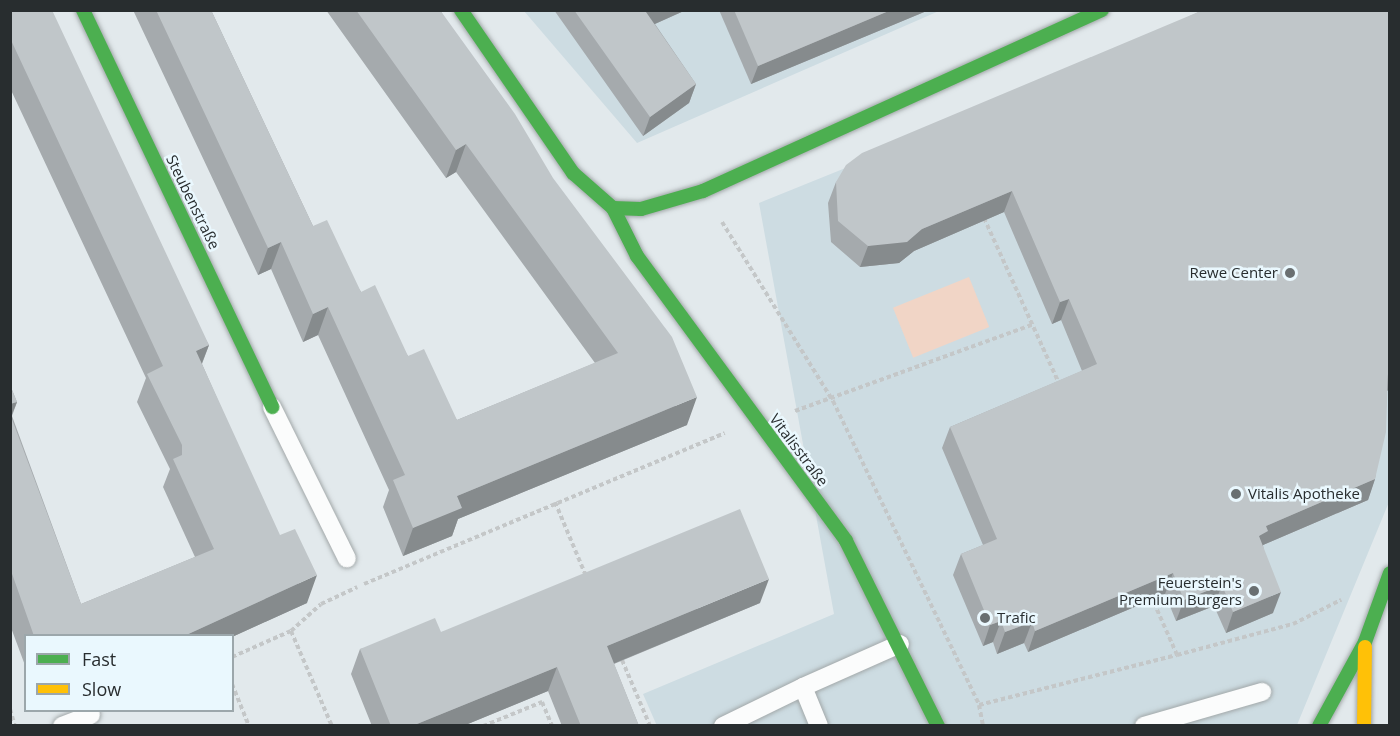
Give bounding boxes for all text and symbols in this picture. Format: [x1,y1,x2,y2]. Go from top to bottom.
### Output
street label: Steubenstraße [162,152,224,252]
place label: Rewe Center [1189,264,1278,282]
marker: Rewe Center [1283,266,1297,280]
street label: Vitalisstraße [766,410,832,490]
place label: Vitalis Apotheke [1248,485,1360,503]
marker: Vitalis Apotheke [1229,487,1243,501]
place label: Feuerstein's Premium Burgers [1119,573,1242,608]
marker: Feuerstein's Premium Burgers [1247,584,1261,598]
place label: Trafic [997,609,1036,627]
marker: Trafic [978,611,992,625]
legend [24,634,234,712]
text: Fast [82,647,116,671]
text: Slow [82,677,121,701]

